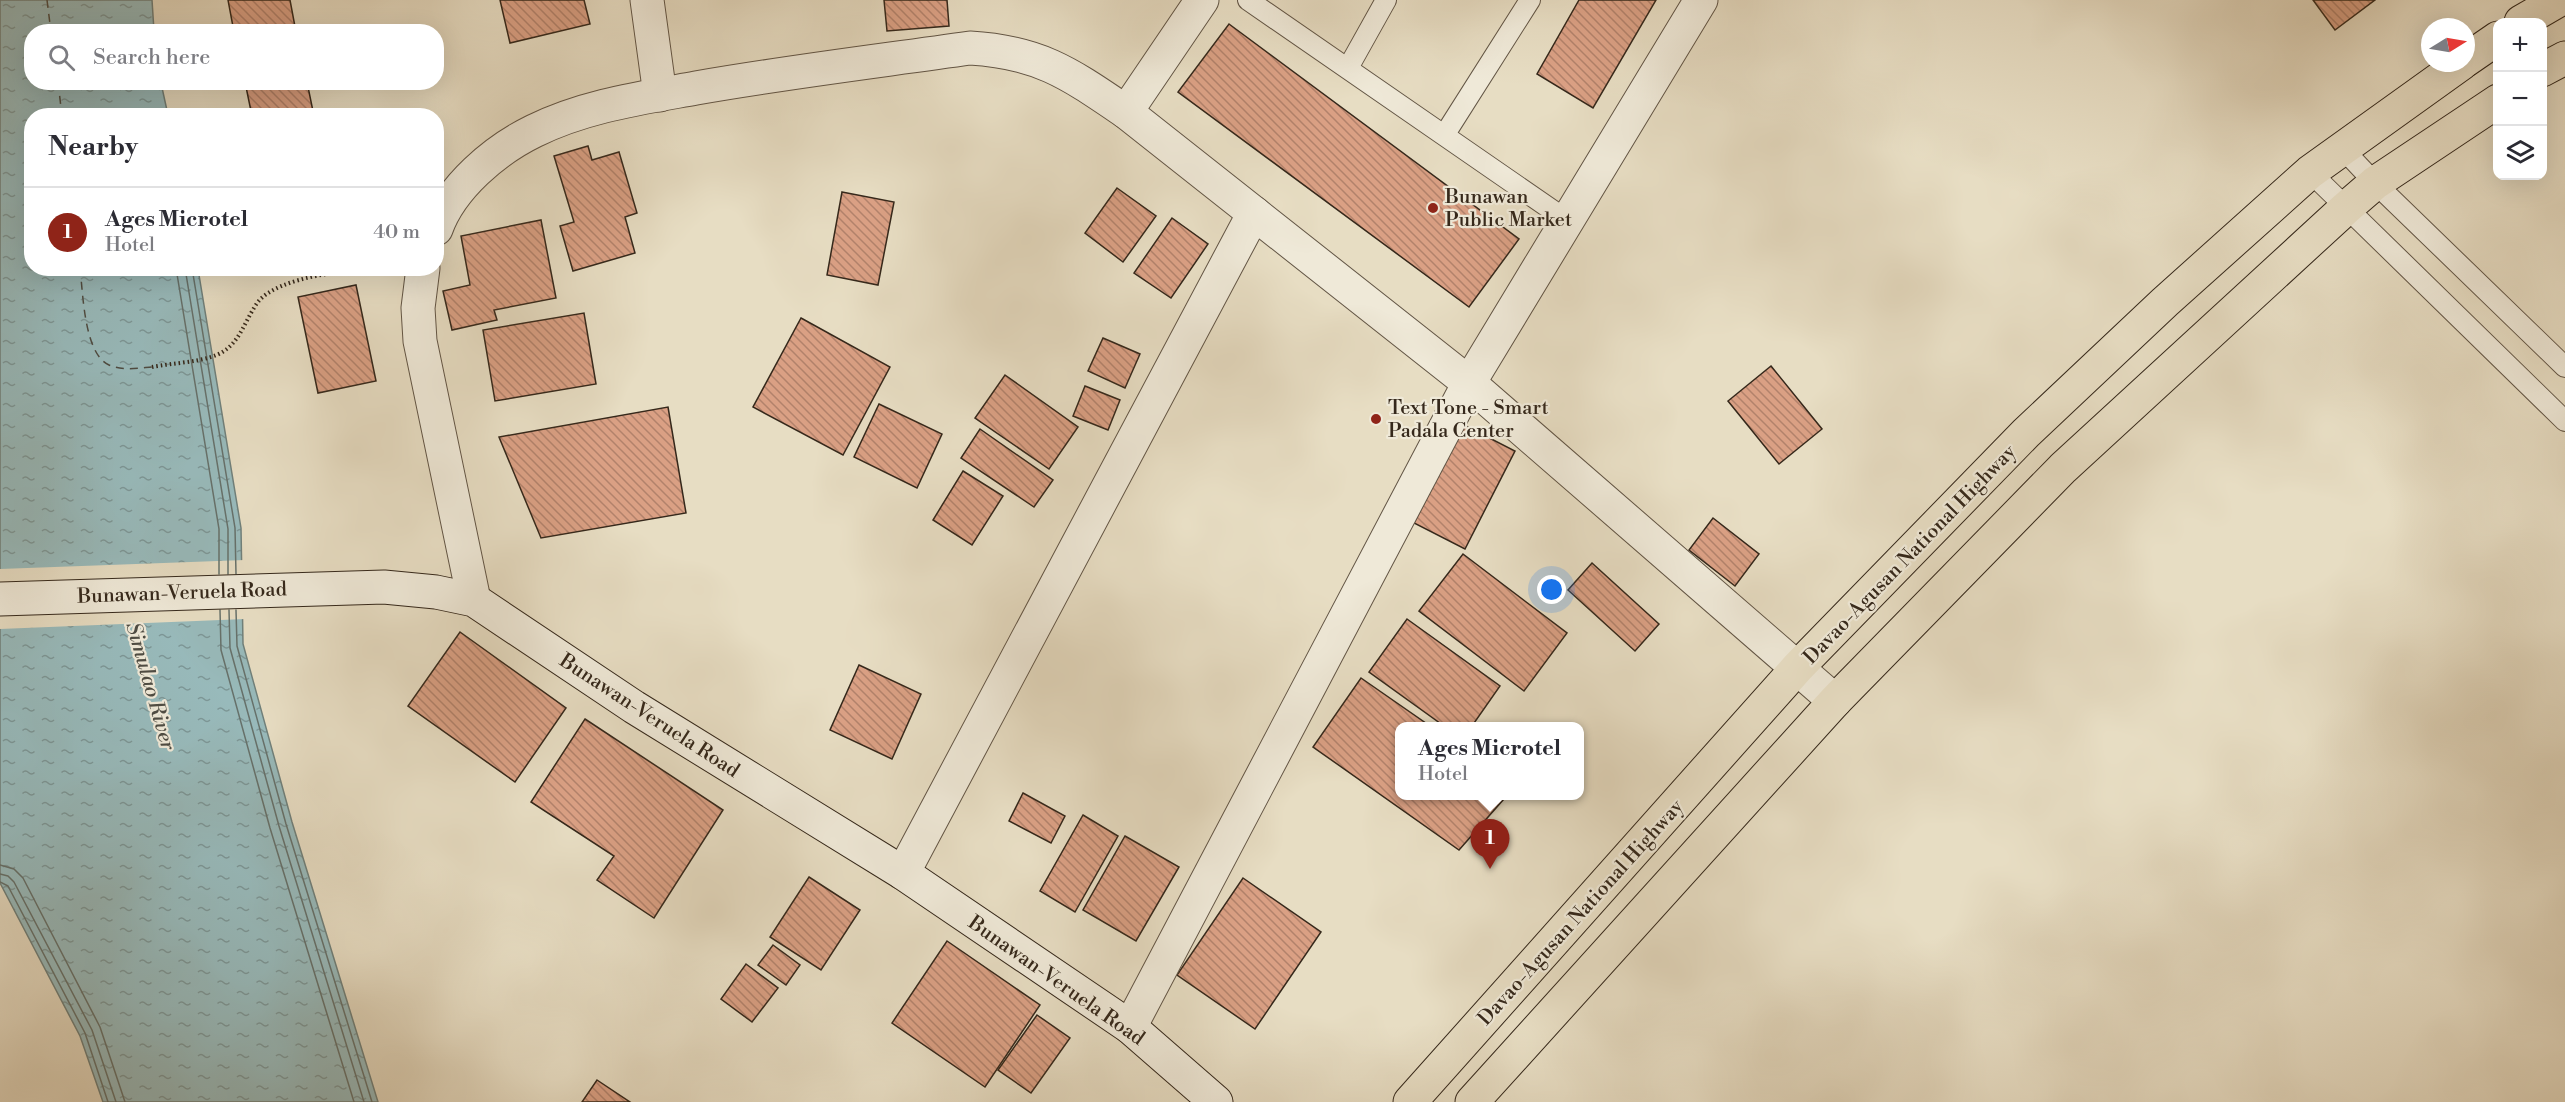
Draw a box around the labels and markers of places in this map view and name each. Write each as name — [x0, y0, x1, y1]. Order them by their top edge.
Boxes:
place label: Bunawan Public Market — [1444, 185, 1572, 233]
marker: Bunawan Public Market — [1426, 201, 1440, 215]
place label: Text Tone - Smart Padala Center — [1388, 396, 1549, 444]
marker: Text Tone - Smart Padala Center — [1369, 412, 1383, 426]
pin: 1 — [1470, 820, 1510, 869]

